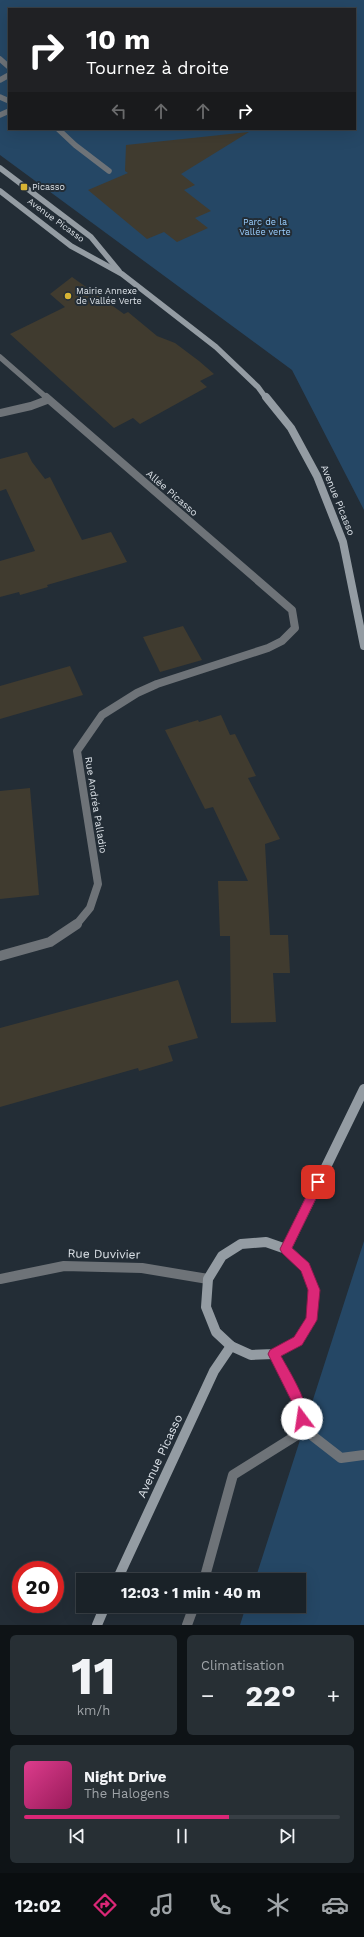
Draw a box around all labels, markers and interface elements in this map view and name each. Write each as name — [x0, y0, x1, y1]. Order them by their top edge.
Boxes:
text: 10 m — [86, 23, 150, 56]
icon: right — [20, 24, 72, 76]
text: Tournez à droite — [86, 57, 229, 78]
icon: left — [108, 100, 130, 122]
icon: ahead — [150, 100, 172, 122]
icon: ahead — [192, 100, 214, 122]
icon: right — [234, 100, 256, 122]
marker: Picasso — [19, 182, 29, 192]
place label: Picasso — [32, 182, 65, 192]
street label: Avenue Picasso — [26, 196, 86, 244]
park label: Parc de la Vallée verte — [239, 217, 291, 237]
place label: Mairie Annexe de Vallée Verte — [76, 286, 142, 306]
marker: Mairie Annexe de Vallée Verte — [63, 291, 73, 301]
street label: Avenue Picasso — [319, 463, 357, 537]
street label: Allée Picasso — [144, 468, 200, 518]
street label: Rue Andréa Palladio — [83, 756, 109, 854]
pin — [301, 1165, 335, 1199]
icon: arrive — [307, 1171, 329, 1193]
street label: Rue Duvivier — [67, 1246, 141, 1262]
position arrow — [281, 1398, 323, 1440]
street label: Avenue Picasso — [135, 1412, 185, 1500]
speed limit sign: 20 — [12, 1561, 64, 1613]
text: 12:03 · 1 min · 40 m — [121, 1584, 261, 1602]
text: 11 — [71, 1646, 116, 1707]
text: Climatisation — [201, 1658, 284, 1673]
text: 22° — [245, 1678, 296, 1713]
text: − — [201, 1683, 214, 1708]
text: + — [327, 1683, 340, 1708]
text: km/h — [77, 1703, 110, 1718]
text: Night Drive — [84, 1768, 167, 1786]
text: The Halogens — [84, 1786, 170, 1801]
icon: previous — [66, 1825, 88, 1847]
icon: pause — [171, 1825, 193, 1847]
icon: next — [276, 1825, 298, 1847]
icon: directions — [91, 1891, 119, 1919]
icon: music — [148, 1891, 176, 1919]
icon: phone — [206, 1891, 234, 1919]
icon: climate — [264, 1891, 292, 1919]
icon: car — [321, 1891, 349, 1919]
text: 12:02 — [15, 1895, 61, 1916]

